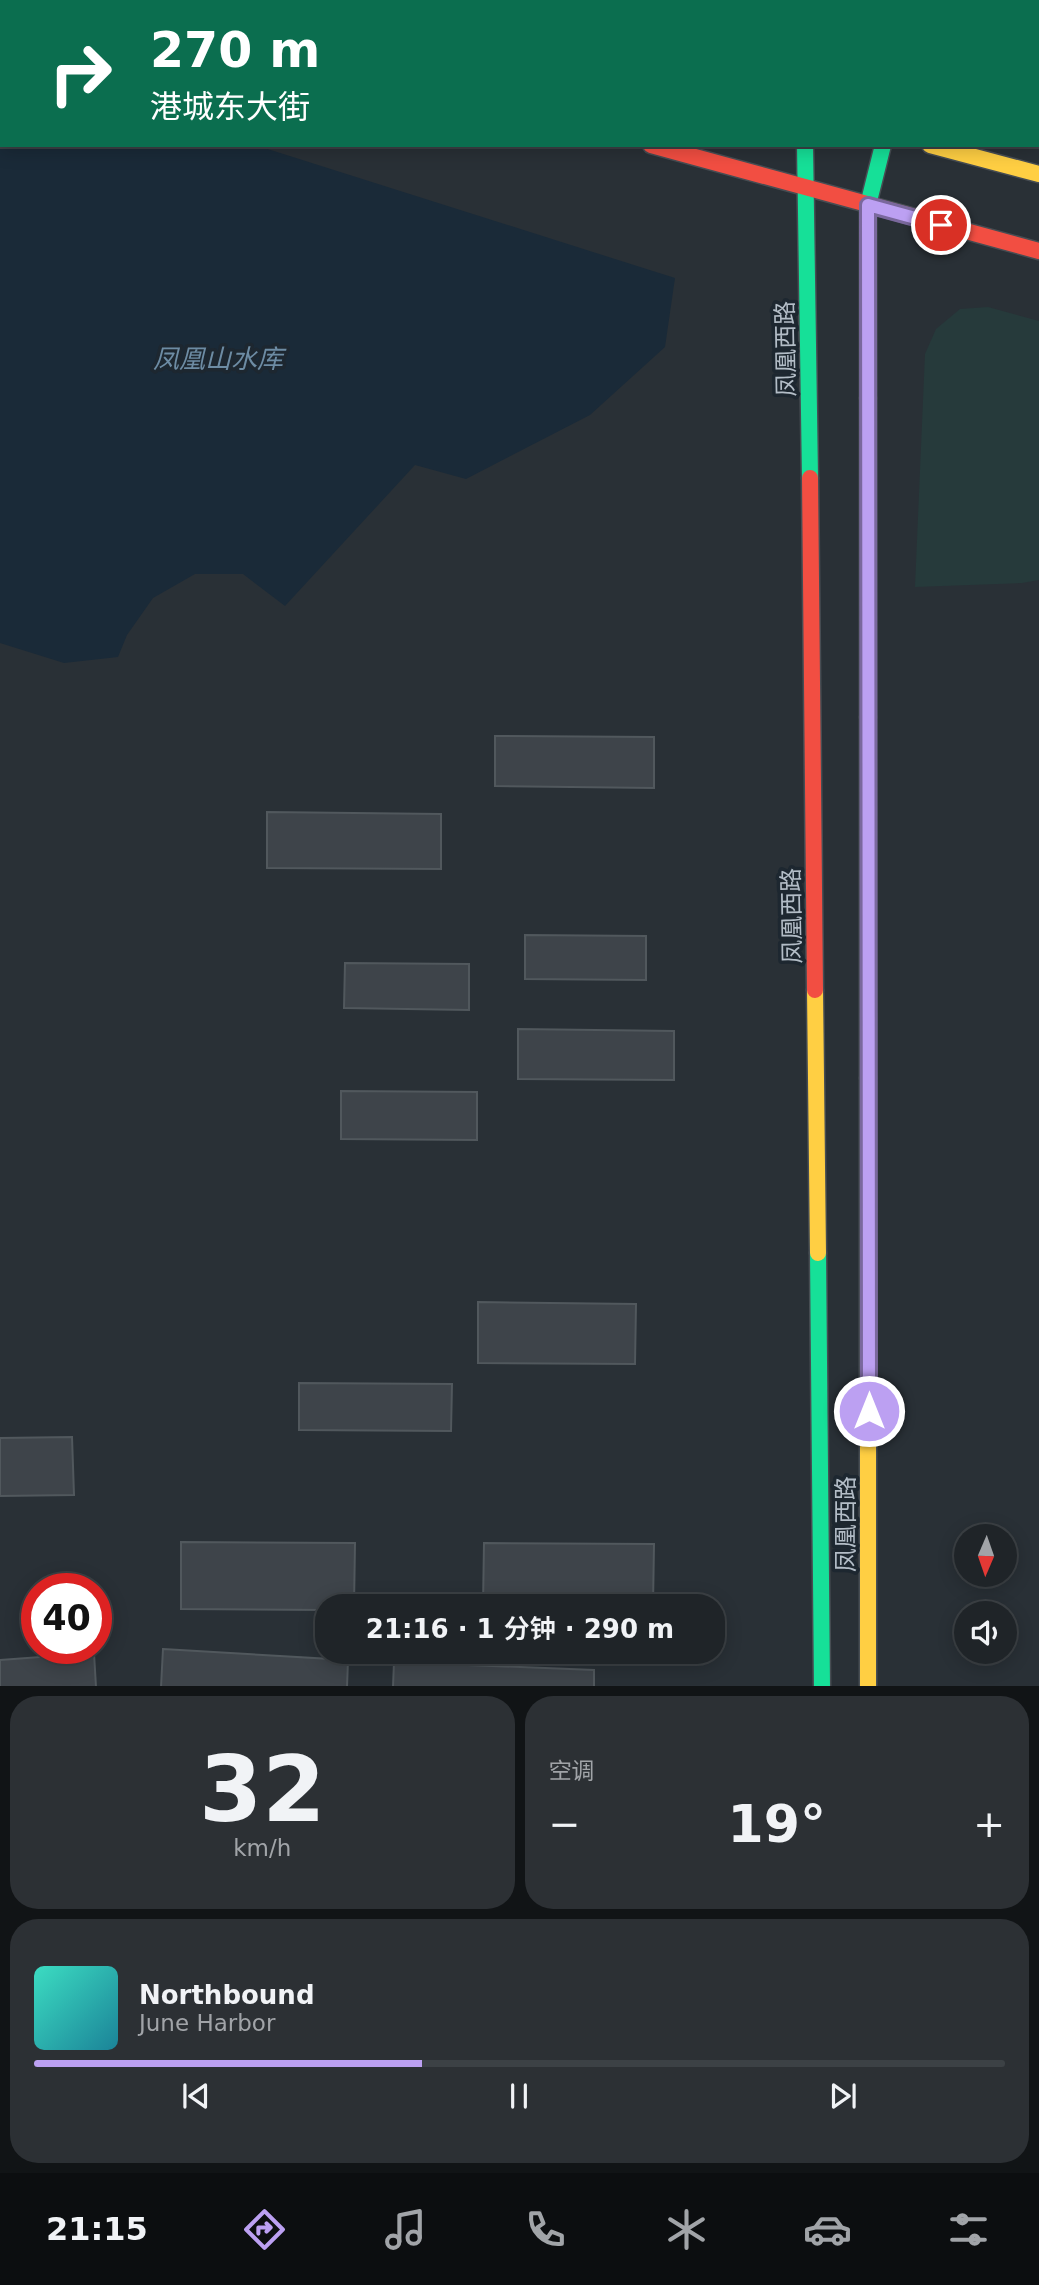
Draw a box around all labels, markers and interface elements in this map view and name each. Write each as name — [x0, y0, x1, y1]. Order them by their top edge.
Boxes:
text: 270 m — [150, 22, 320, 79]
icon: right — [35, 28, 126, 119]
text: 港城东大街 — [150, 88, 310, 126]
pin — [911, 195, 971, 255]
icon: arrive — [922, 206, 960, 244]
street label: 凤凰西路 — [771, 301, 801, 397]
water label: 凤凰山水库 — [153, 344, 287, 374]
street label: 凤凰西路 — [777, 868, 807, 964]
position arrow — [832, 1374, 906, 1448]
street label: 凤凰西路 — [832, 1476, 860, 1572]
north arrow — [954, 1524, 1017, 1587]
map controls — [954, 1524, 1017, 1664]
speed limit sign: 40 — [21, 1573, 112, 1664]
button: sound — [954, 1601, 1017, 1664]
text: 21:16 · 1 分钟 · 290 m — [366, 1614, 674, 1644]
text: 32 — [199, 1737, 326, 1842]
text: 空调 — [549, 1758, 595, 1784]
text: 19° — [728, 1794, 826, 1854]
text: − — [549, 1802, 580, 1846]
text: + — [973, 1802, 1005, 1846]
text: km/h — [233, 1835, 291, 1861]
text: Northbound — [139, 1980, 315, 2010]
text: June Harbor — [139, 2010, 275, 2036]
icon: previous — [177, 2077, 215, 2115]
icon: pause — [500, 2077, 538, 2115]
icon: next — [824, 2077, 862, 2115]
icon: directions — [240, 2205, 289, 2254]
icon: music — [381, 2205, 430, 2254]
icon: phone — [521, 2205, 570, 2254]
icon: climate — [662, 2205, 711, 2254]
icon: car — [803, 2205, 852, 2254]
icon: filters — [944, 2205, 993, 2254]
text: 21:15 — [46, 2210, 148, 2248]

